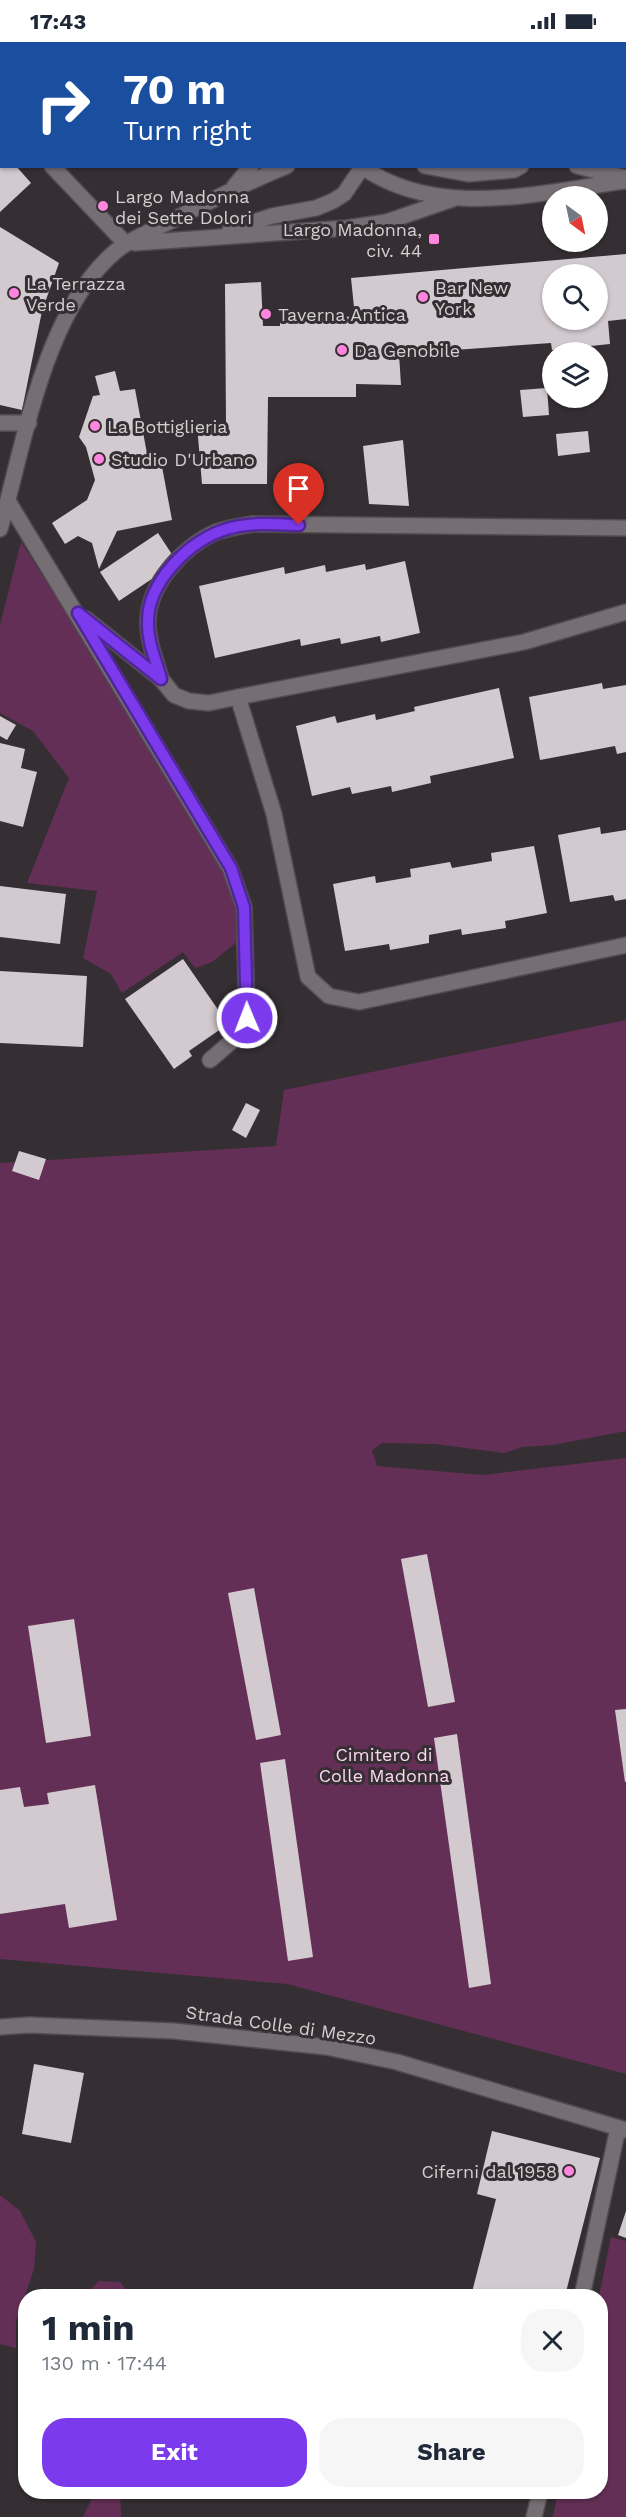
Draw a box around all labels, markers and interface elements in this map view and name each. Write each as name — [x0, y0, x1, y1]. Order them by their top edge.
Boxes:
text: 17:43 — [30, 9, 86, 34]
text: 70 m — [123, 65, 226, 114]
icon: right — [24, 66, 102, 144]
text: Turn right — [123, 115, 252, 147]
place label: Largo Madonna dei Sette Dolori — [115, 186, 252, 228]
north arrow — [542, 186, 608, 252]
map controls — [542, 186, 608, 408]
marker: Largo Madonna dei Sette Dolori — [96, 199, 110, 213]
place label: Largo Madonna, civ. 44 — [283, 219, 422, 261]
marker: Largo Madonna, civ. 44 — [427, 232, 441, 246]
button: search — [542, 264, 608, 330]
place label: La Terrazza Verde — [26, 273, 126, 315]
place label: Bar New York — [435, 277, 508, 319]
marker: La Terrazza Verde — [7, 286, 21, 300]
marker: Bar New York — [416, 290, 430, 304]
place label: Taverna Antica — [278, 304, 406, 325]
marker: Taverna Antica — [259, 307, 273, 321]
place label: Da Genobile — [354, 340, 460, 361]
button: layers — [542, 342, 608, 408]
marker: Da Genobile — [335, 343, 349, 357]
place label: La Bottiglieria — [107, 416, 227, 437]
marker: La Bottiglieria — [88, 419, 102, 433]
place label: Studio D'Urbano — [111, 449, 255, 470]
marker: Studio D'Urbano — [92, 452, 106, 466]
pin — [273, 463, 324, 525]
icon: arrive — [282, 472, 315, 505]
position arrow — [215, 986, 279, 1050]
park label: Cimitero di Colle Madonna — [319, 1744, 449, 1786]
street label: Strada Colle di Mezzo — [184, 2001, 378, 2049]
place label: Ciferni dal 1958 — [421, 2161, 557, 2182]
marker: Ciferni dal 1958 — [562, 2164, 576, 2178]
text: 1 min — [42, 2307, 134, 2349]
button: close — [521, 2309, 584, 2372]
text: 130 m · 17:44 — [42, 2351, 167, 2375]
button: Exit — [42, 2418, 307, 2487]
button: Share — [319, 2418, 584, 2487]

